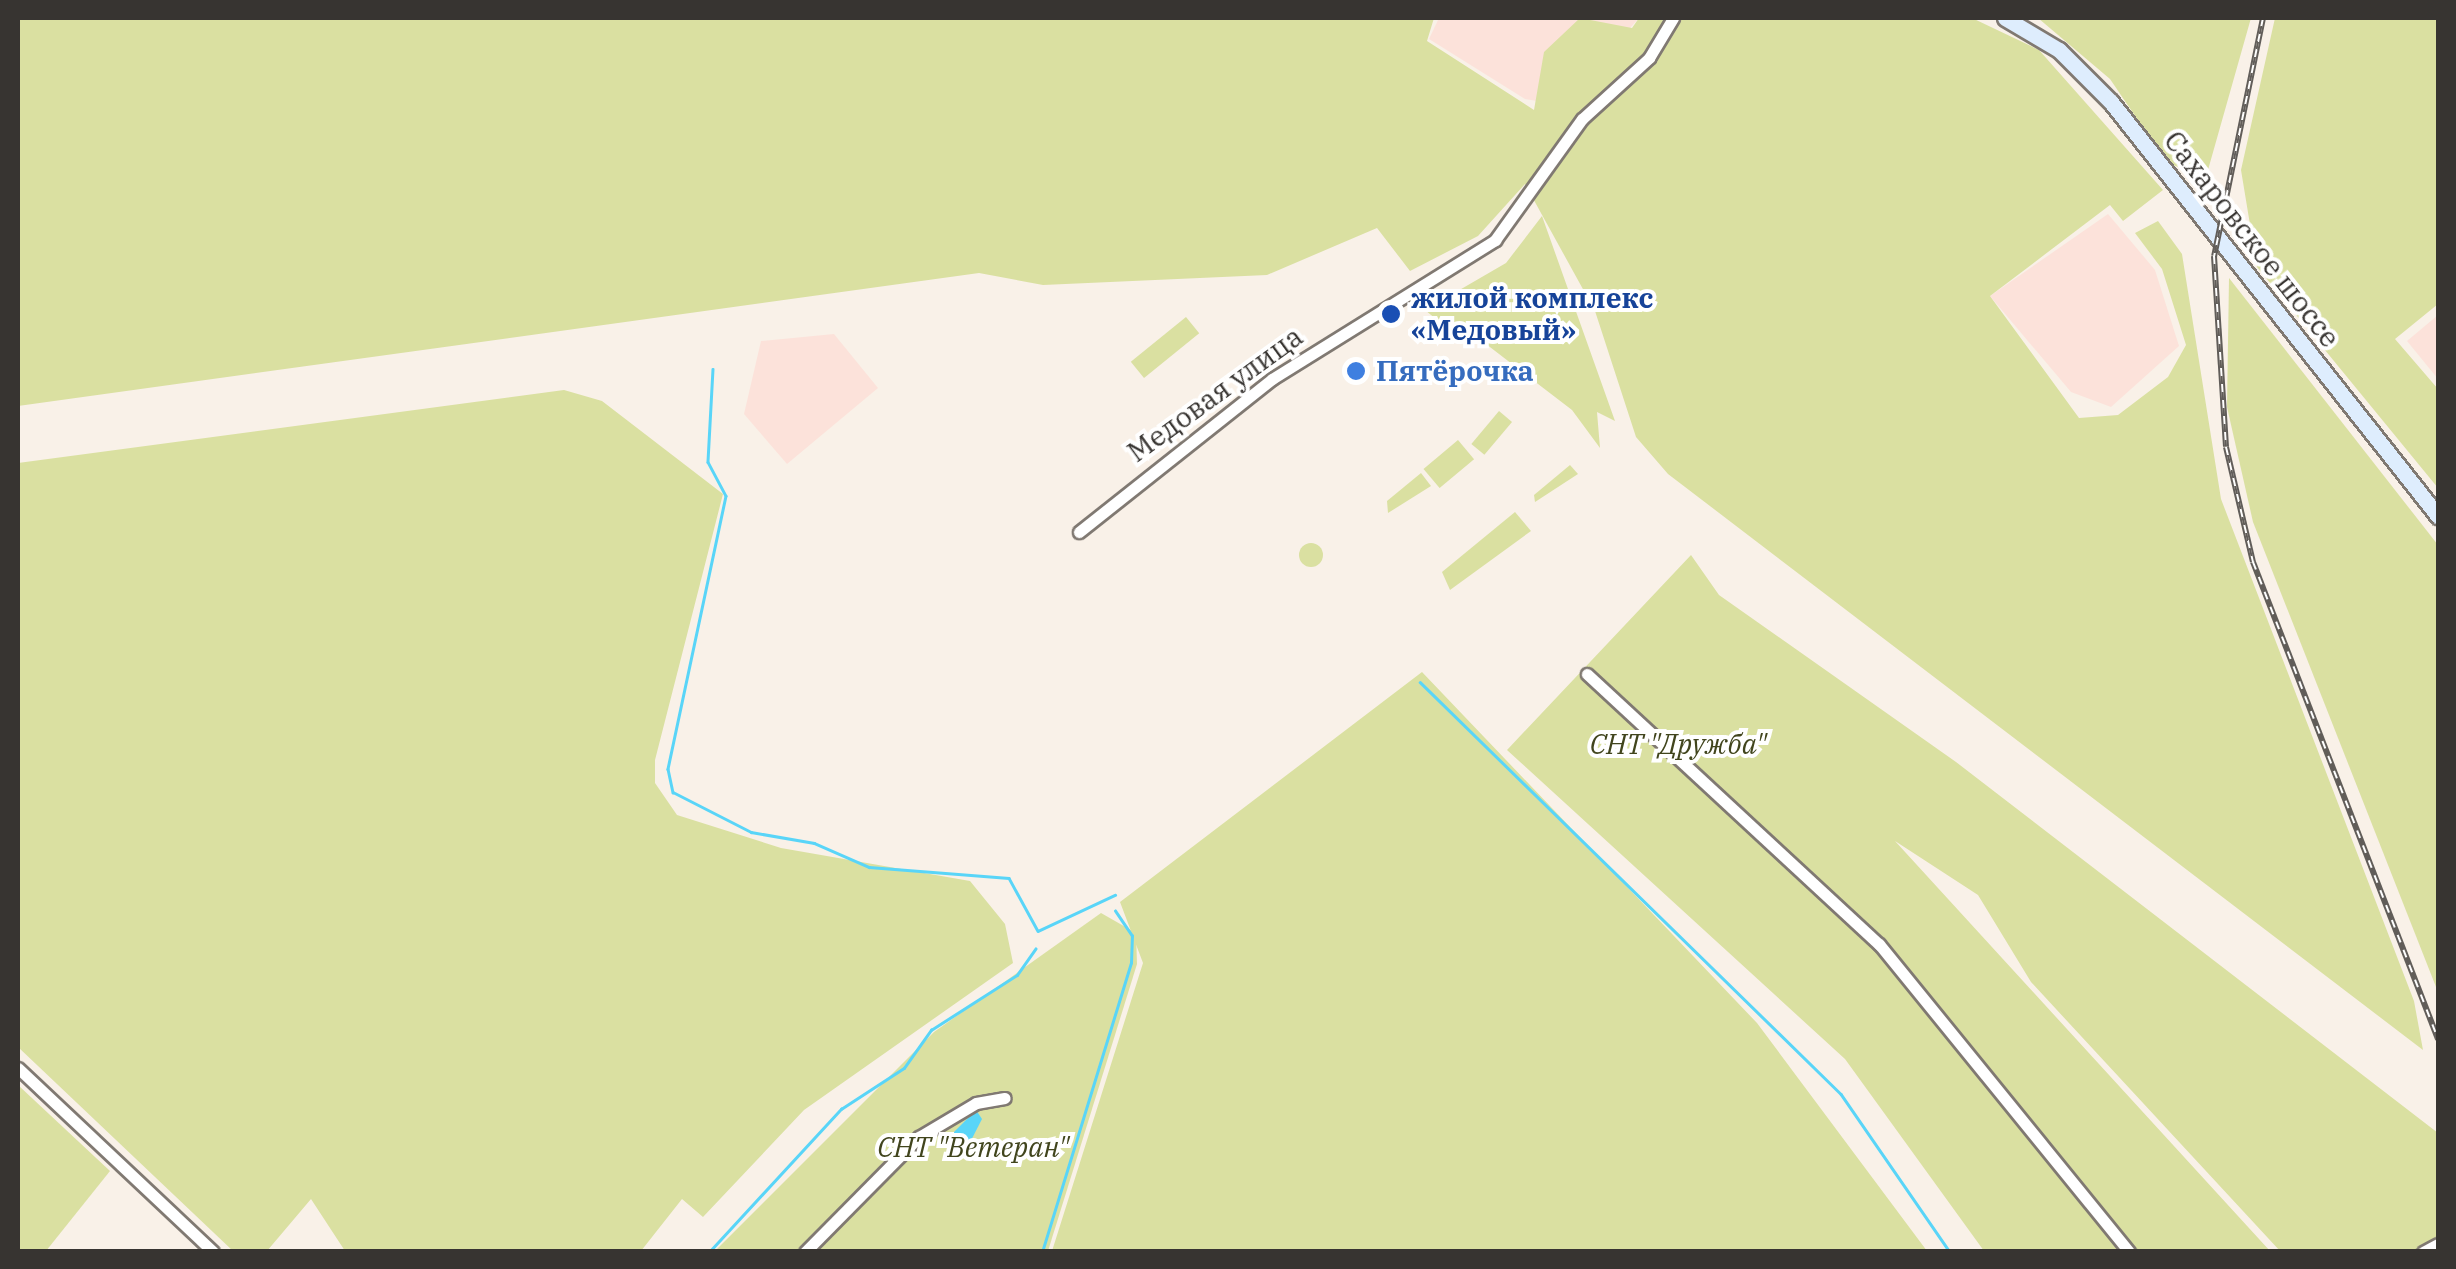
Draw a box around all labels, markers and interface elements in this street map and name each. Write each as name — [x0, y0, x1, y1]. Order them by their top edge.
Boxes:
street label: Сахаровское шоссе — [2157, 124, 2347, 354]
place label: жилой комплекс «Медовый» — [1411, 281, 1653, 347]
marker: жилой комплекс «Медовый» — [1380, 303, 1402, 325]
street label: Медовая улица — [1121, 319, 1309, 469]
place label: Пятёрочка — [1376, 354, 1534, 388]
marker: Пятёрочка — [1345, 360, 1367, 382]
park label: СНТ "Дружба" — [1590, 727, 1766, 761]
park label: СНТ "Ветеран" — [877, 1130, 1069, 1164]

